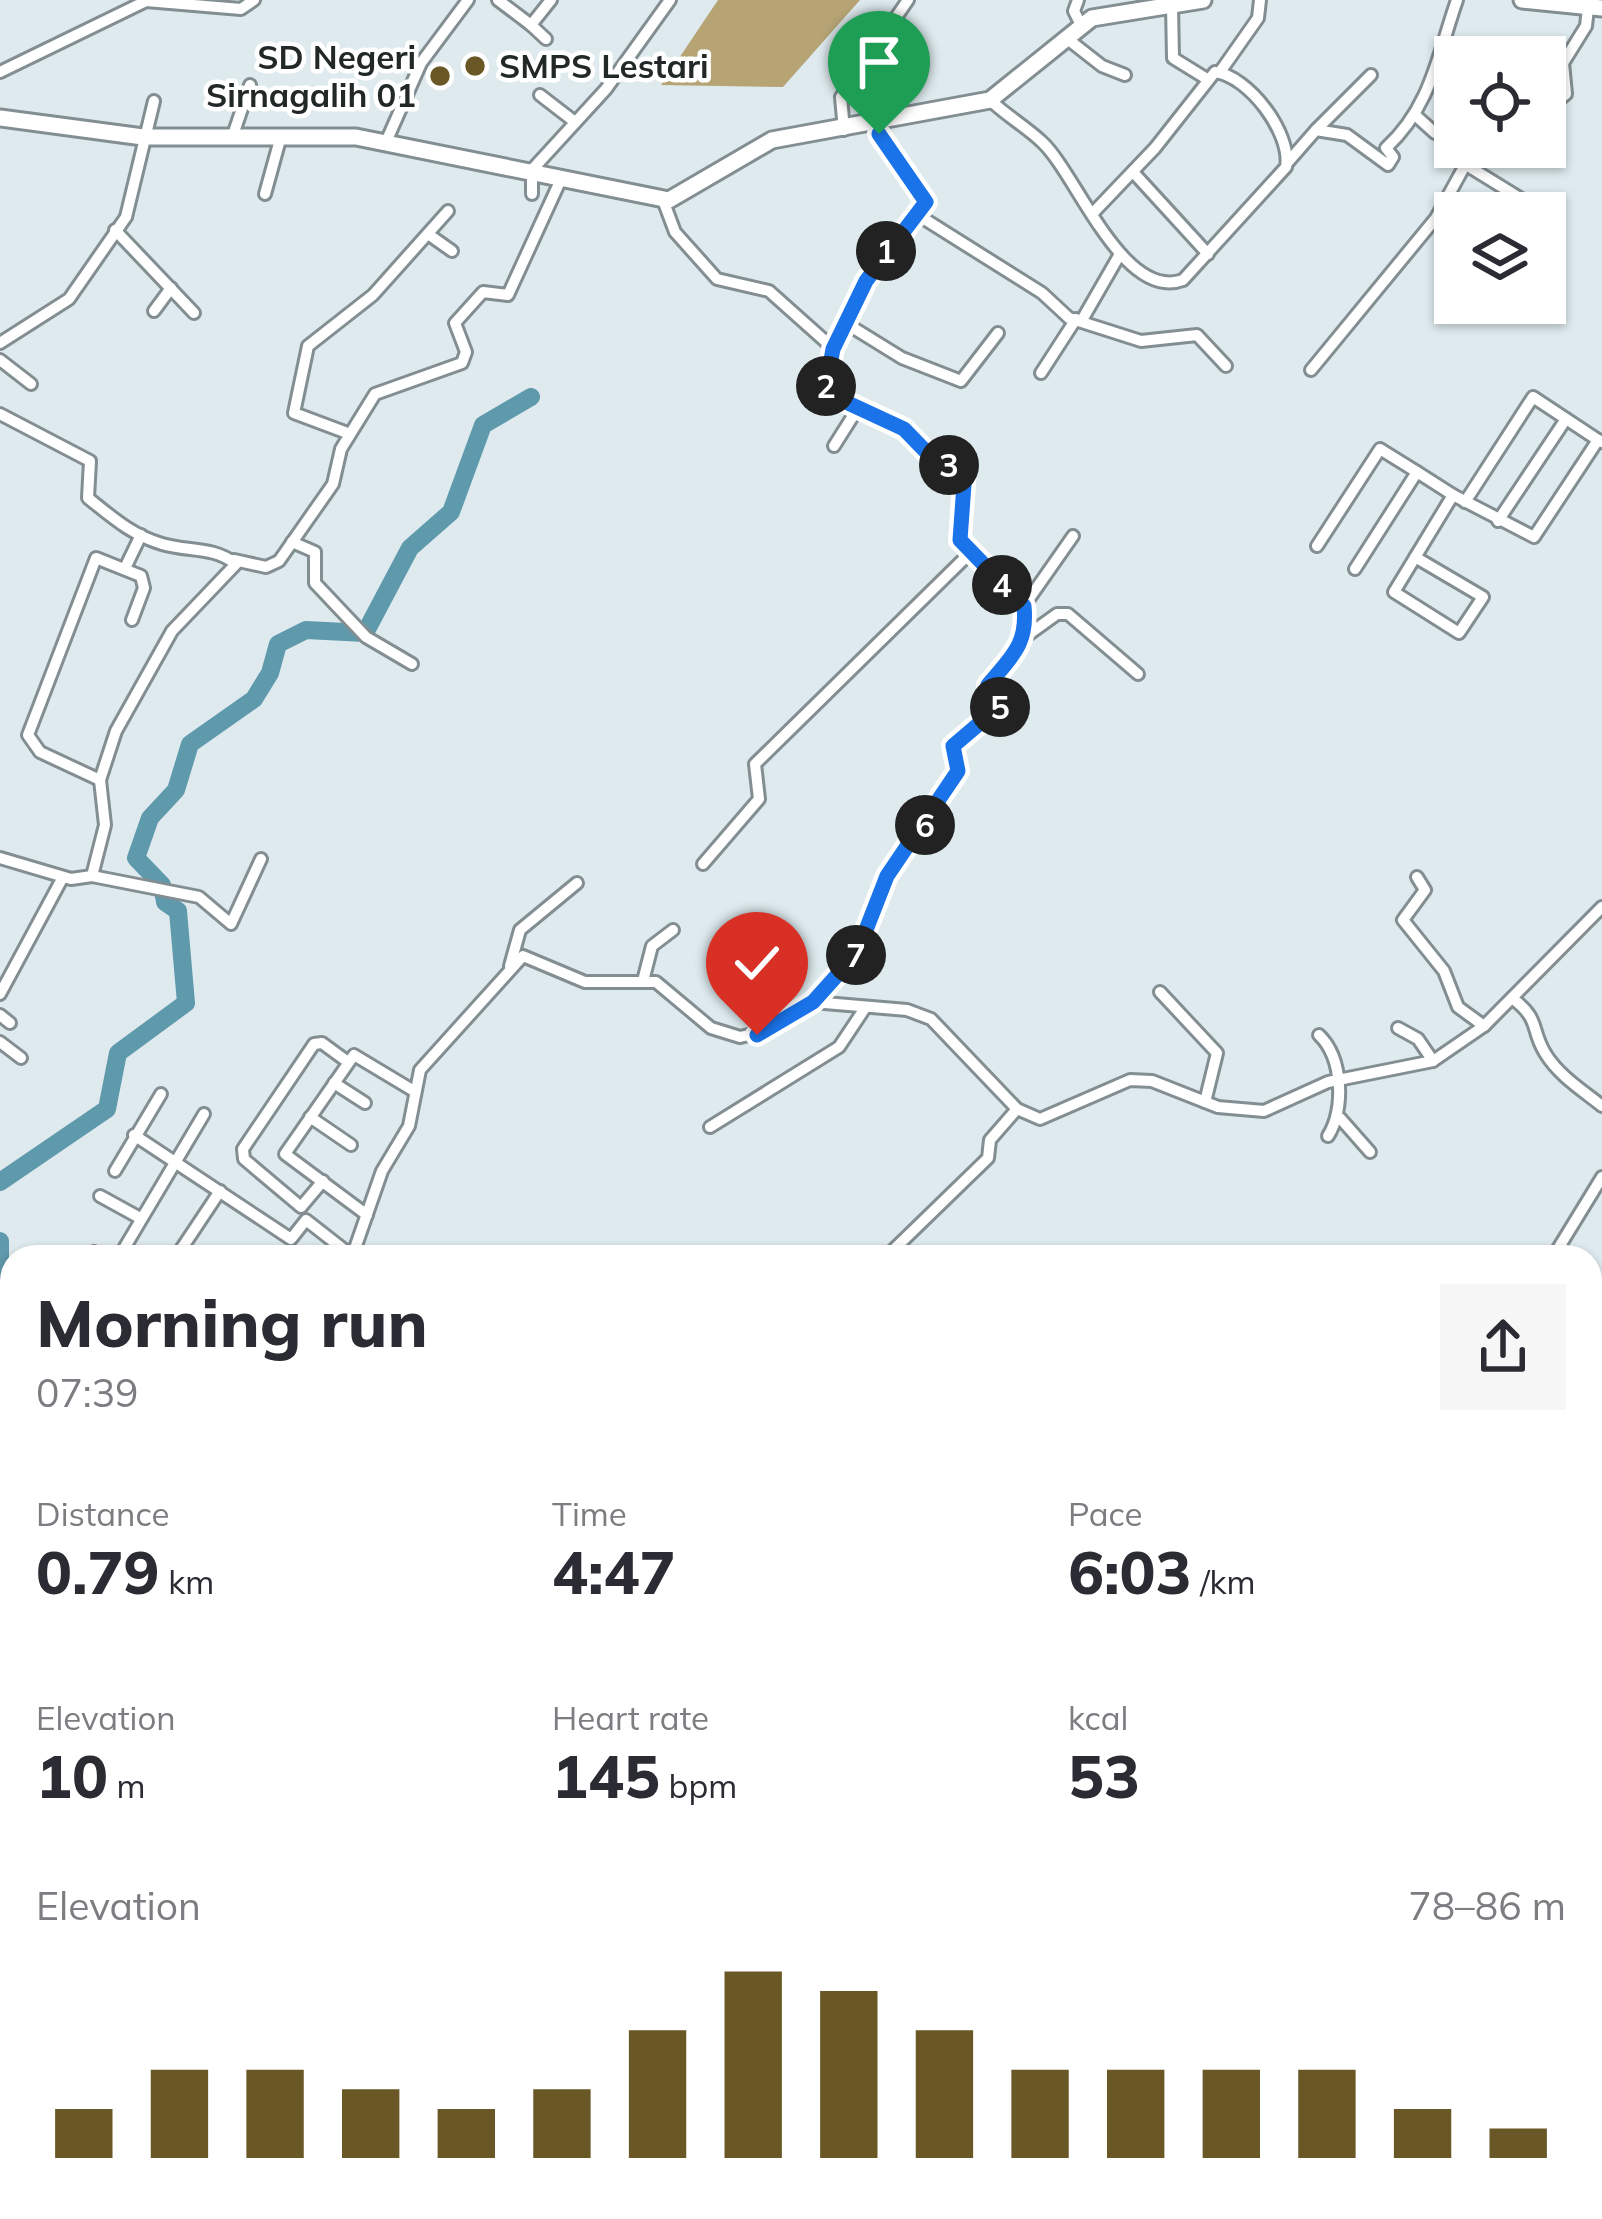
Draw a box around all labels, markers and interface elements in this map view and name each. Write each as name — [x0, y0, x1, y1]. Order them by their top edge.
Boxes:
pin — [828, 11, 930, 134]
icon: arrive — [846, 29, 912, 95]
place label: SD Negeri Sirnagalih 01 — [206, 36, 416, 115]
map controls — [1434, 36, 1566, 324]
button: locate — [1434, 36, 1566, 168]
place label: SMPS Lestari — [499, 45, 709, 86]
marker: SMPS Lestari — [462, 53, 488, 79]
marker: SD Negeri Sirnagalih 01 — [427, 63, 453, 89]
button: layers — [1434, 192, 1566, 324]
pin: 1 — [856, 221, 916, 281]
text: 1 — [876, 230, 896, 271]
pin: 2 — [796, 356, 856, 416]
text: 2 — [816, 365, 836, 406]
pin: 3 — [919, 435, 979, 495]
text: 3 — [939, 444, 959, 485]
pin: 4 — [972, 555, 1032, 615]
text: 4 — [992, 564, 1012, 605]
pin: 5 — [970, 677, 1030, 737]
text: 5 — [990, 686, 1010, 727]
pin: 6 — [895, 795, 955, 855]
text: 6 — [915, 804, 935, 845]
pin — [706, 912, 808, 1035]
pin: 7 — [826, 925, 886, 985]
icon: check — [724, 930, 790, 996]
text: 7 — [846, 934, 866, 975]
text: Morning run — [36, 1281, 428, 1364]
button: share — [1440, 1284, 1566, 1410]
text: 07:39 — [36, 1368, 139, 1417]
text: Distance — [36, 1493, 169, 1534]
text: Time — [552, 1493, 627, 1534]
text: Pace — [1068, 1493, 1142, 1534]
text: 0.79 — [36, 1534, 160, 1609]
text: 4:47 — [552, 1534, 676, 1609]
text: 6:03 — [1068, 1534, 1192, 1609]
text: km — [160, 1561, 214, 1602]
text: /km — [1192, 1561, 1256, 1602]
text: Elevation — [36, 1697, 176, 1738]
text: Heart rate — [552, 1697, 709, 1738]
text: kcal — [1068, 1697, 1128, 1738]
text: 10 — [36, 1738, 108, 1813]
text: 145 — [552, 1738, 660, 1813]
text: 53 — [1068, 1738, 1140, 1813]
text: m — [108, 1765, 146, 1806]
text: bpm — [660, 1765, 737, 1806]
text: Elevation — [36, 1881, 201, 1930]
text: 78–86 m — [1408, 1881, 1566, 1930]

